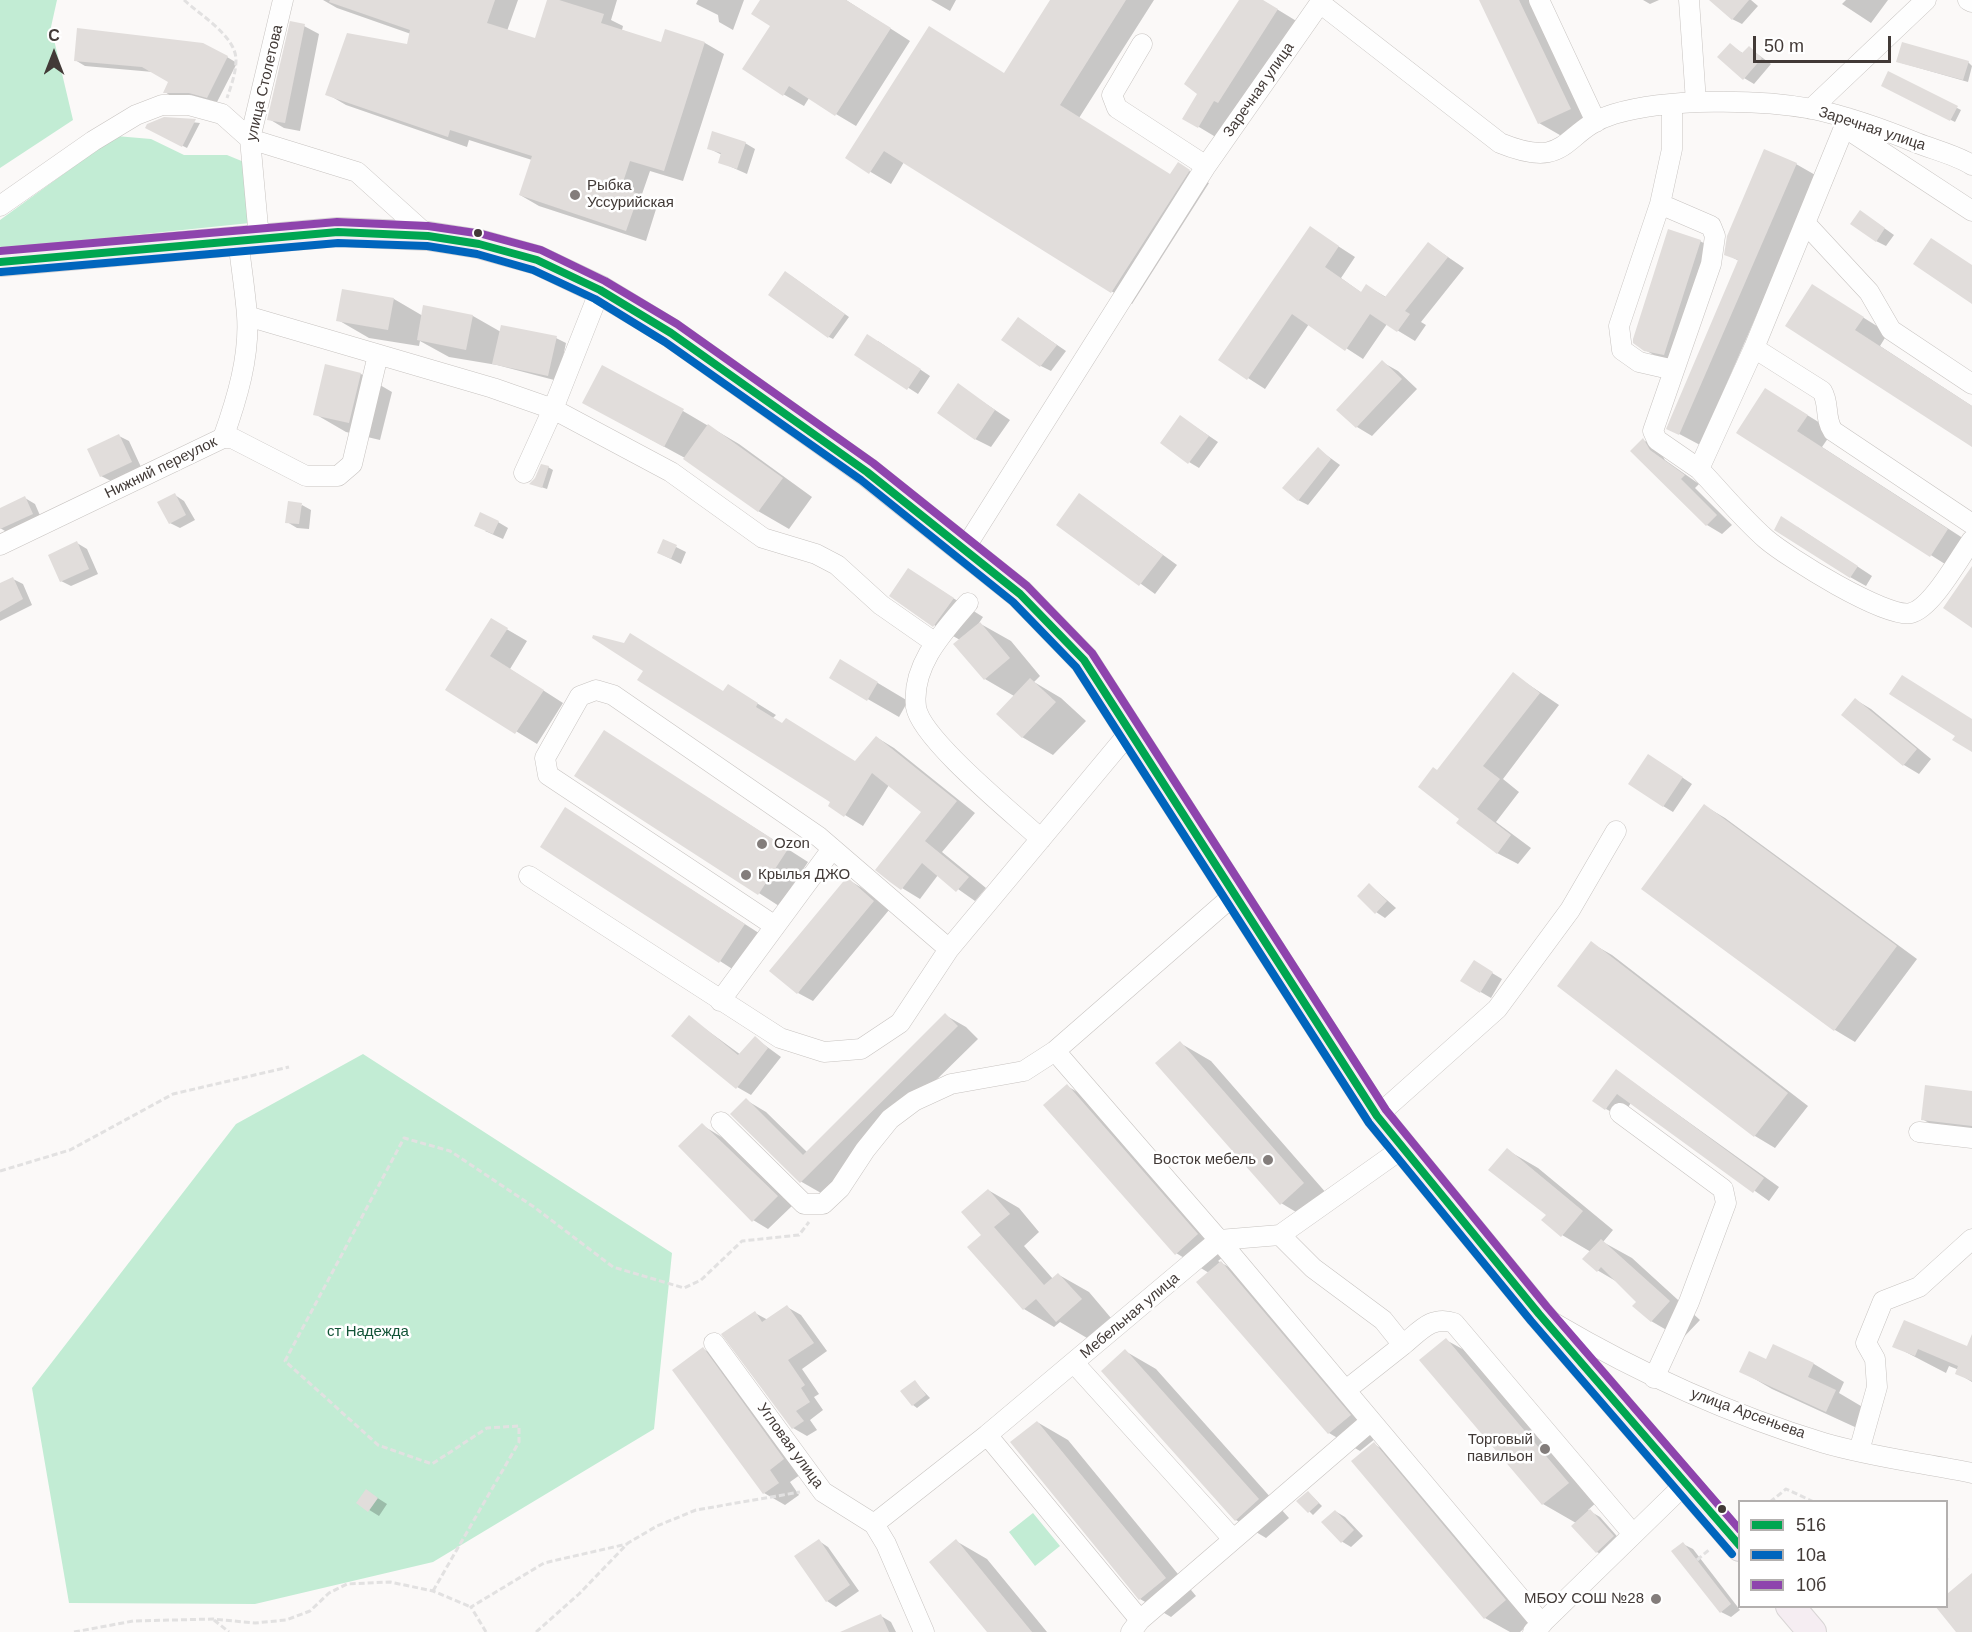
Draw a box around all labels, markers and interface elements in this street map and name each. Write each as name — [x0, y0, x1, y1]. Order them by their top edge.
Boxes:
street label: улица Столетова — [243, 23, 287, 143]
north arrow — [24, 24, 84, 84]
scale bar — [1756, 24, 1894, 62]
text: С — [48, 27, 60, 44]
text: 50 m — [1764, 36, 1804, 56]
street label: Заречная улица — [1220, 39, 1298, 141]
street label: Заречная улица — [1816, 103, 1928, 155]
place label: Рыбка Уссурийская — [587, 177, 674, 212]
marker: Рыбка Уссурийская — [568, 188, 582, 202]
unlabelled marker — [472, 227, 484, 239]
street label: Нижний переулок — [102, 433, 220, 503]
place label: Ozon — [774, 835, 810, 853]
marker: Ozon — [755, 837, 769, 851]
place label: Крылья ДЖО — [758, 866, 850, 884]
marker: Крылья ДЖО — [739, 868, 753, 882]
place label: Восток мебель — [1153, 1151, 1256, 1169]
marker: Восток мебель — [1261, 1153, 1275, 1167]
street label: Мебельная улица — [1077, 1269, 1183, 1363]
park label: ст Надежда — [327, 1323, 409, 1341]
street label: улица Арсеньева — [1688, 1385, 1808, 1443]
street label: Угловая улица — [753, 1400, 827, 1492]
place label: Торговый павильон — [1467, 1431, 1533, 1466]
marker: Торговый павильон — [1538, 1442, 1552, 1456]
legend — [1738, 1500, 1948, 1608]
unlabelled marker — [1716, 1503, 1728, 1515]
text: 516 — [1796, 1515, 1826, 1535]
text: 10а — [1796, 1545, 1826, 1565]
text: 10б — [1796, 1575, 1826, 1595]
place label: МБОУ СОШ №28 — [1524, 1590, 1644, 1608]
marker: МБОУ СОШ №28 — [1649, 1592, 1663, 1606]

